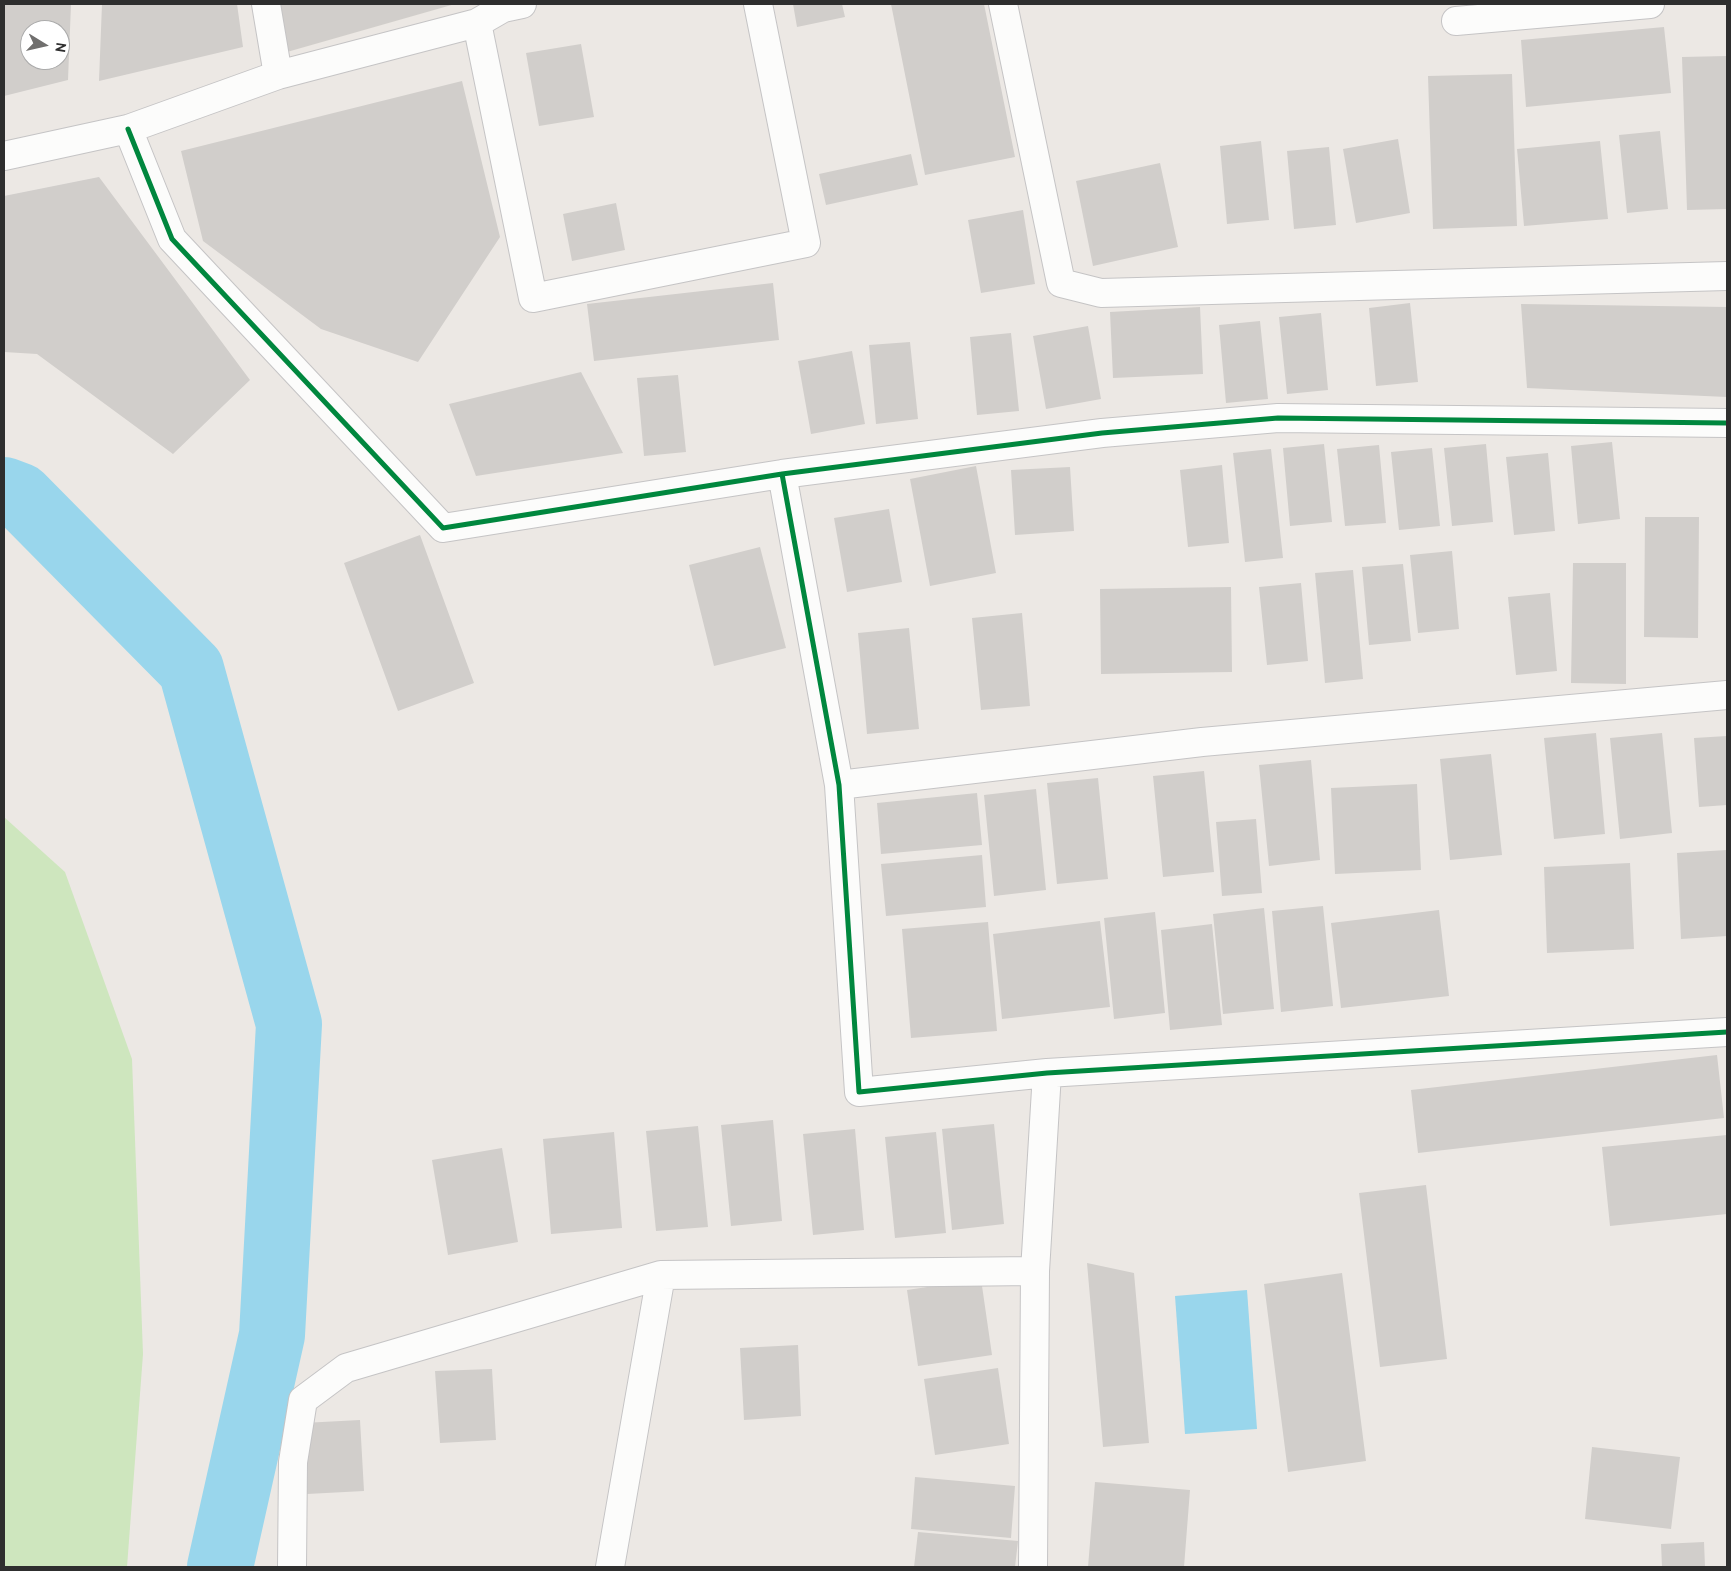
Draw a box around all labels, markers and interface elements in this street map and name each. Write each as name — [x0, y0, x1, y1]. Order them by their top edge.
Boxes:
north arrow — [20, 20, 70, 70]
text: N — [50, 41, 69, 54]

